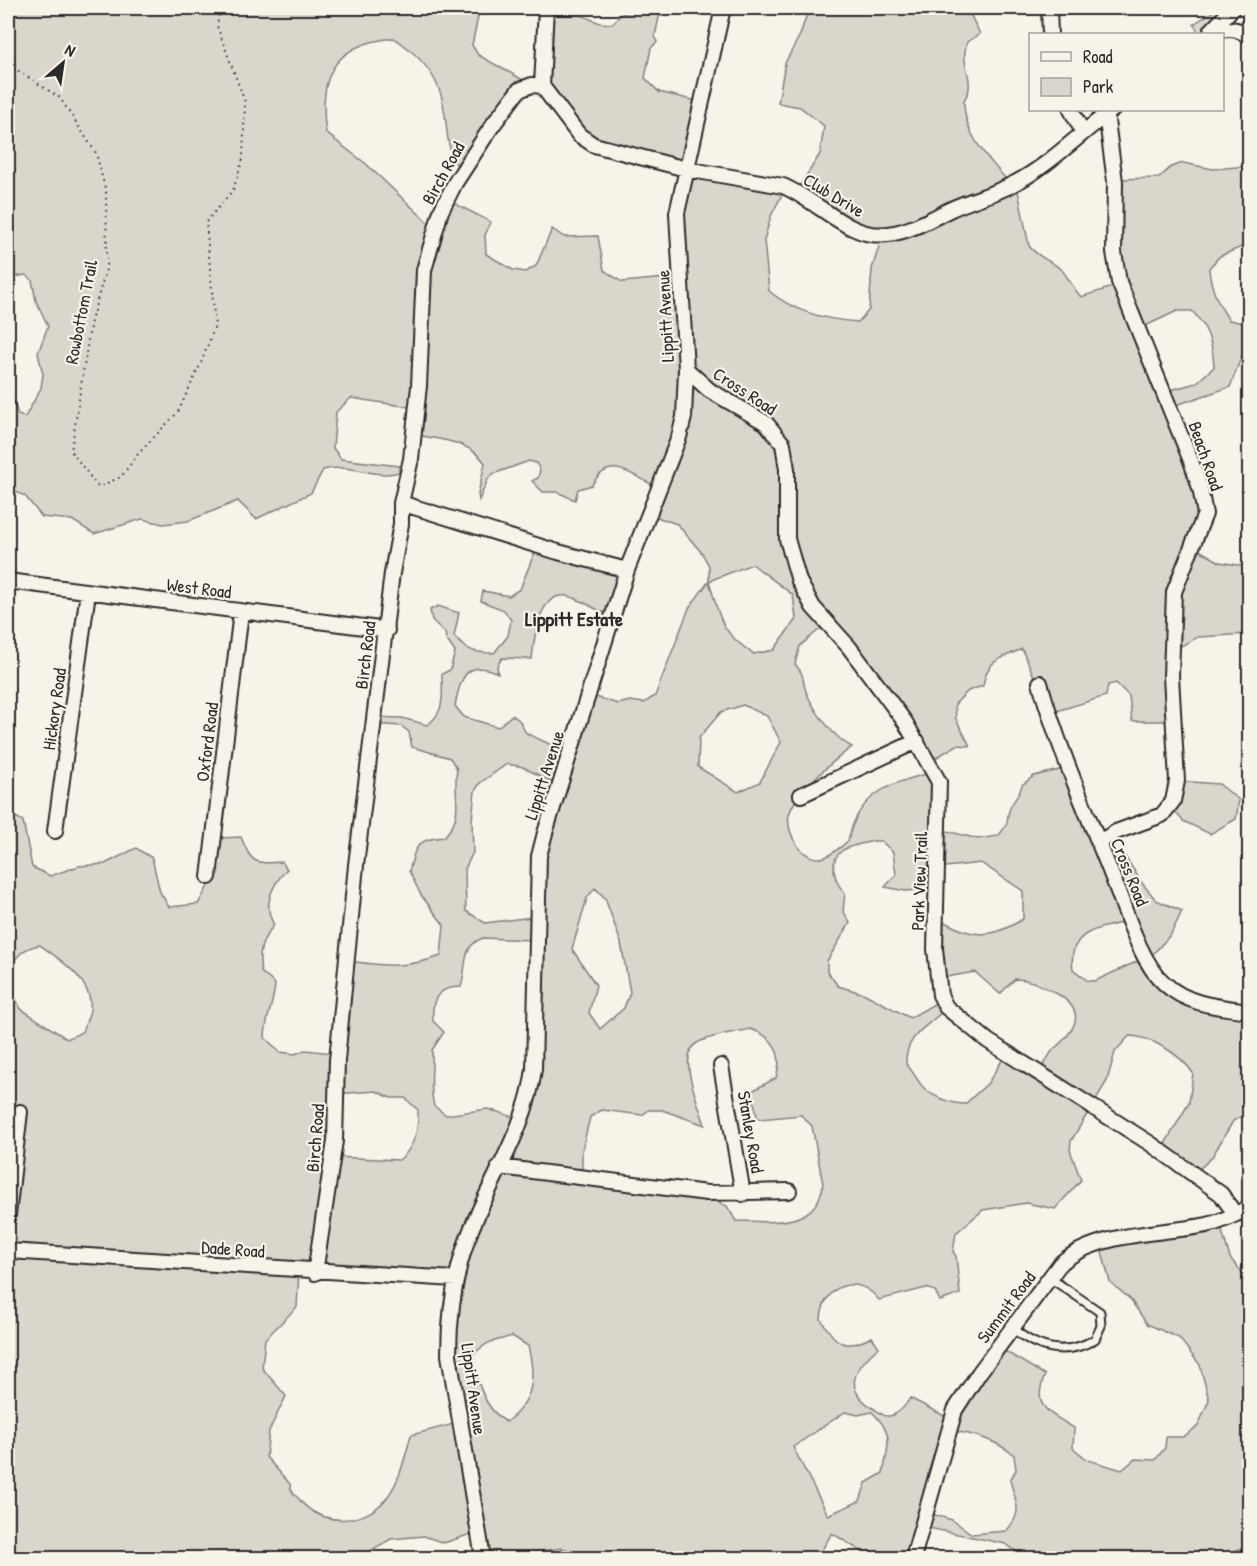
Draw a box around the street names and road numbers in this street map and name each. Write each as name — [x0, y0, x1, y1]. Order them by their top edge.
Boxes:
street label: Birch Road — [416, 137, 470, 209]
street label: Club Drive — [799, 167, 869, 223]
street label: Rowbottom Trail — [59, 258, 103, 366]
street label: Lippitt Avenue — [650, 269, 680, 363]
street label: Cross Road — [708, 361, 782, 421]
street label: Beach Road — [1183, 418, 1229, 494]
street label: West Road — [165, 572, 233, 604]
street label: Birch Road — [348, 620, 382, 690]
street label: Hickory Road — [36, 666, 72, 752]
street label: Oxford Road — [190, 701, 224, 783]
street label: Lippitt Avenue — [518, 727, 570, 823]
street label: Park View Trail — [905, 831, 933, 931]
street label: Cross Road — [1105, 834, 1155, 910]
street label: Stanley Road — [731, 1089, 771, 1175]
street label: Birch Road — [300, 1103, 330, 1173]
street label: Dade Road — [200, 1234, 266, 1264]
street label: Summit Road — [971, 1266, 1041, 1348]
street label: Lippitt Avenue — [455, 1342, 493, 1436]

